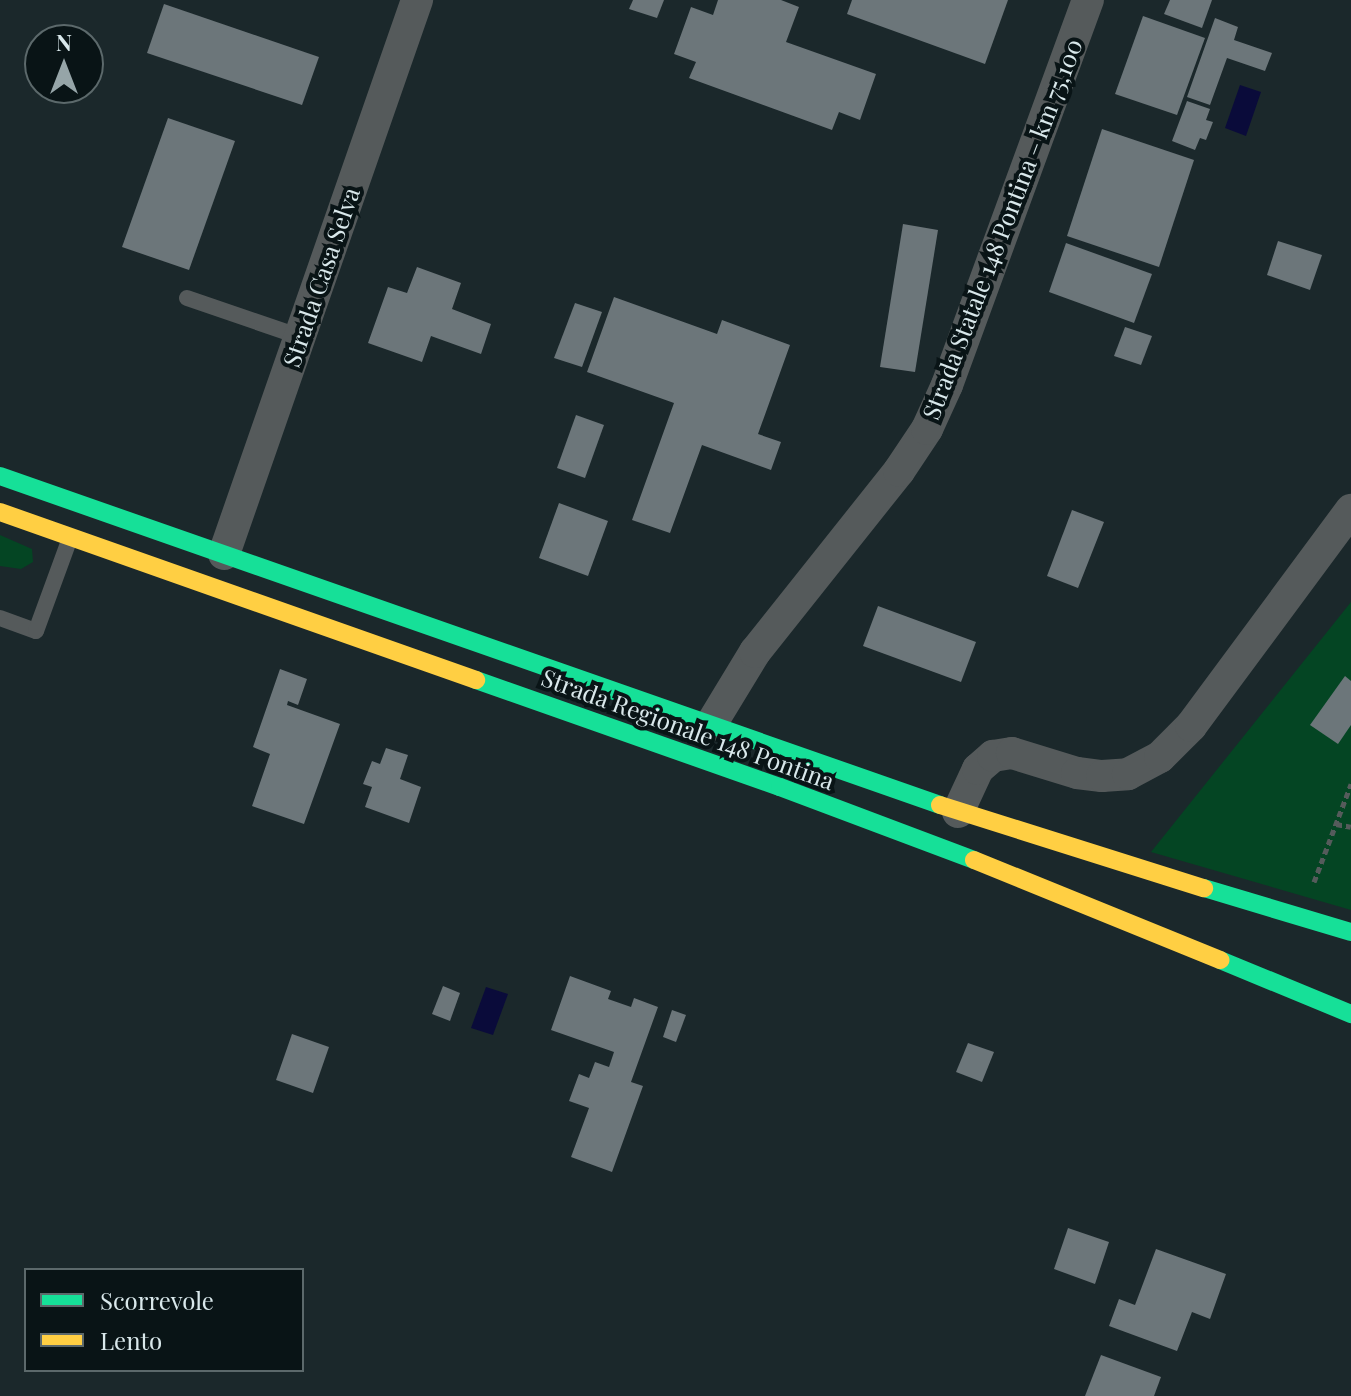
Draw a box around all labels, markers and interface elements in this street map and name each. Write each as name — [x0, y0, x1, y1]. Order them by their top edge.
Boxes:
north arrow — [24, 24, 104, 104]
text: N — [56, 27, 72, 57]
street label: Strada Statale 148 Pontina – km 75,100 — [916, 34, 1088, 424]
street label: Strada Casa Selva — [277, 183, 365, 371]
street label: Strada Regionale 148 Pontina — [538, 662, 838, 796]
legend — [24, 1268, 304, 1372]
text: Scorrevole — [100, 1284, 214, 1316]
text: Lento — [100, 1324, 162, 1356]

